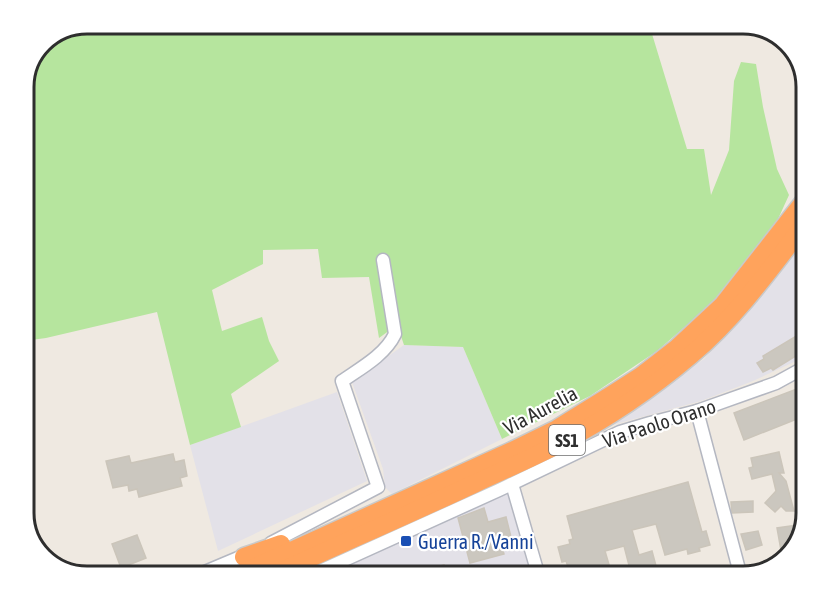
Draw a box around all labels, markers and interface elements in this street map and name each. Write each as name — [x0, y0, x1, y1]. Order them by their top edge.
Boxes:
street label: Via Aurelia — [499, 381, 581, 439]
street label: Via Paolo Orano — [600, 394, 718, 452]
road number: SS1 — [549, 425, 585, 455]
place label: Guerra R./Vanni — [418, 530, 534, 553]
marker: Guerra R./Vanni — [399, 534, 413, 548]

